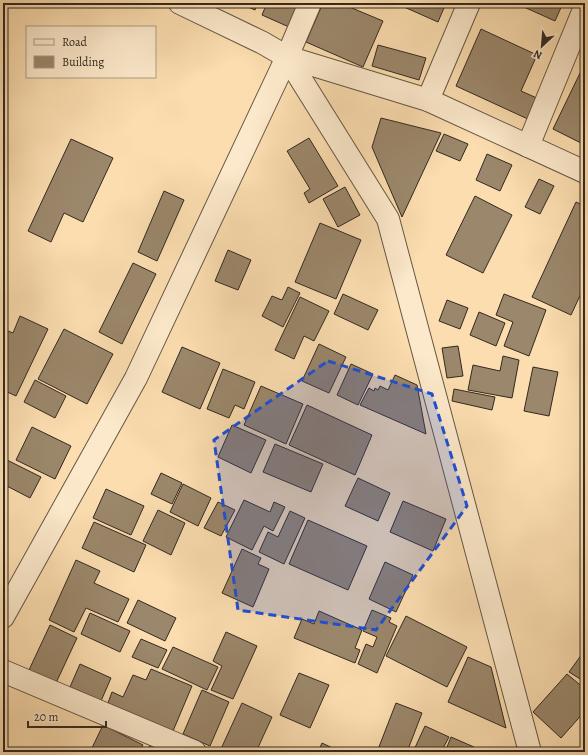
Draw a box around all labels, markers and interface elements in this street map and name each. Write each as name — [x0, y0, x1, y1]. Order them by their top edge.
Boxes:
legend — [26, 26, 156, 78]
north arrow — [522, 26, 562, 66]
text: Road — [62, 34, 88, 50]
text: N — [531, 46, 545, 63]
text: Building — [62, 54, 104, 70]
scale bar — [28, 703, 106, 729]
text: 20 m — [34, 709, 58, 725]

